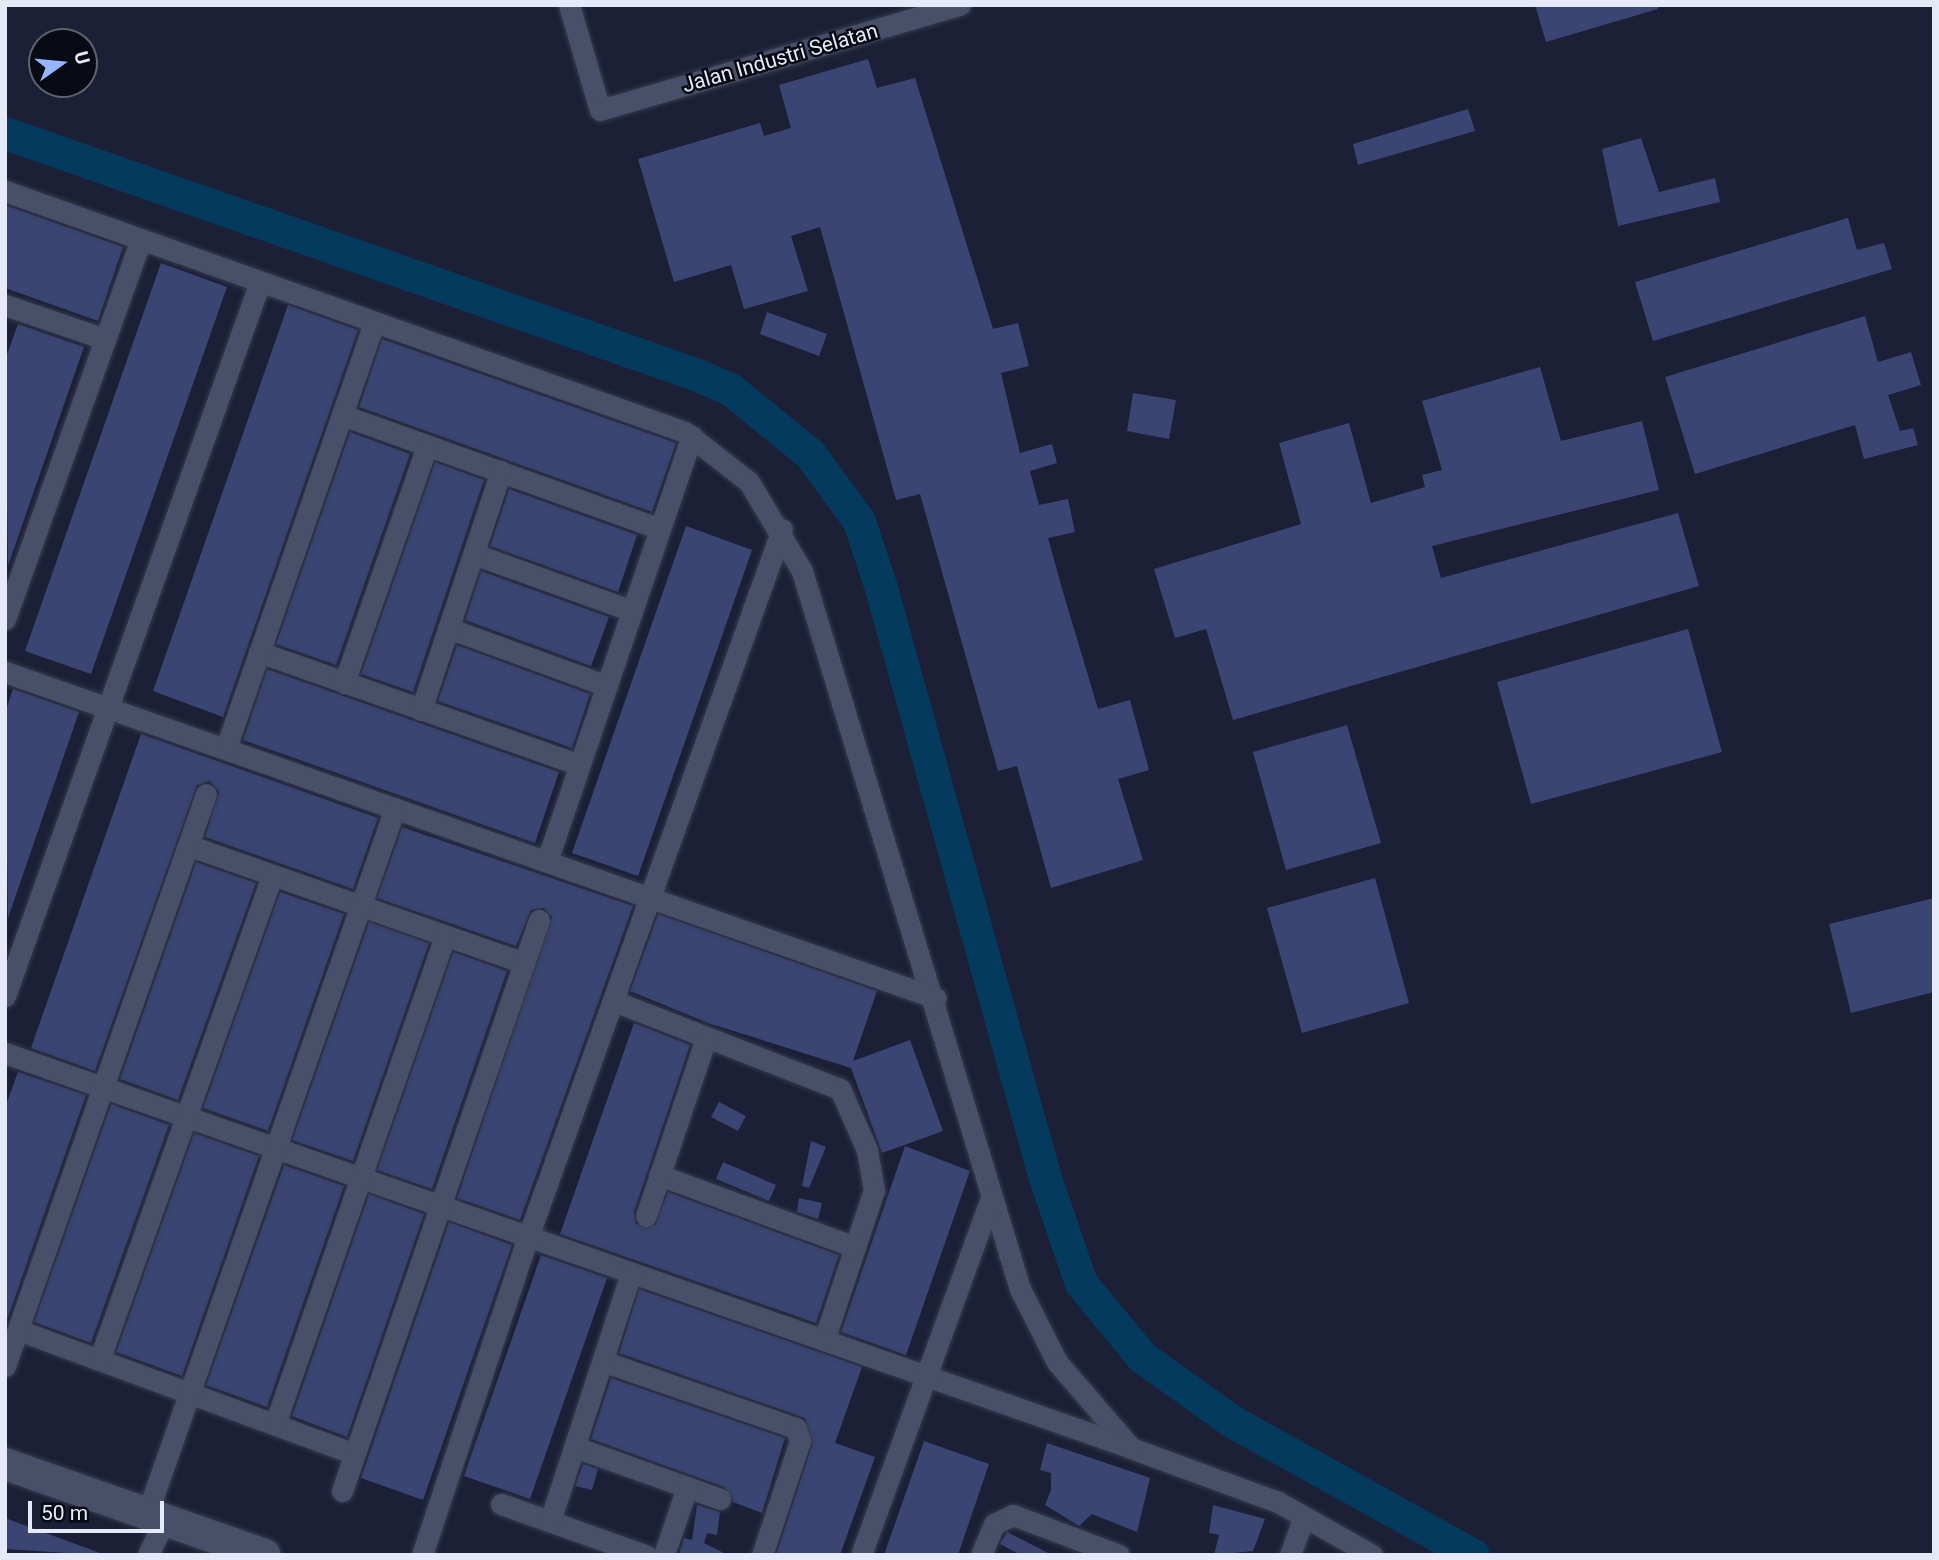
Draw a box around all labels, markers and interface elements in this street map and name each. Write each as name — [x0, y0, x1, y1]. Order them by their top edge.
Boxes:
street label: Jalan Industri Selatan — [679, 18, 881, 98]
north arrow — [28, 28, 98, 98]
text: U — [69, 49, 95, 67]
scale bar — [32, 1486, 168, 1530]
text: 50 m — [41, 1501, 88, 1525]

